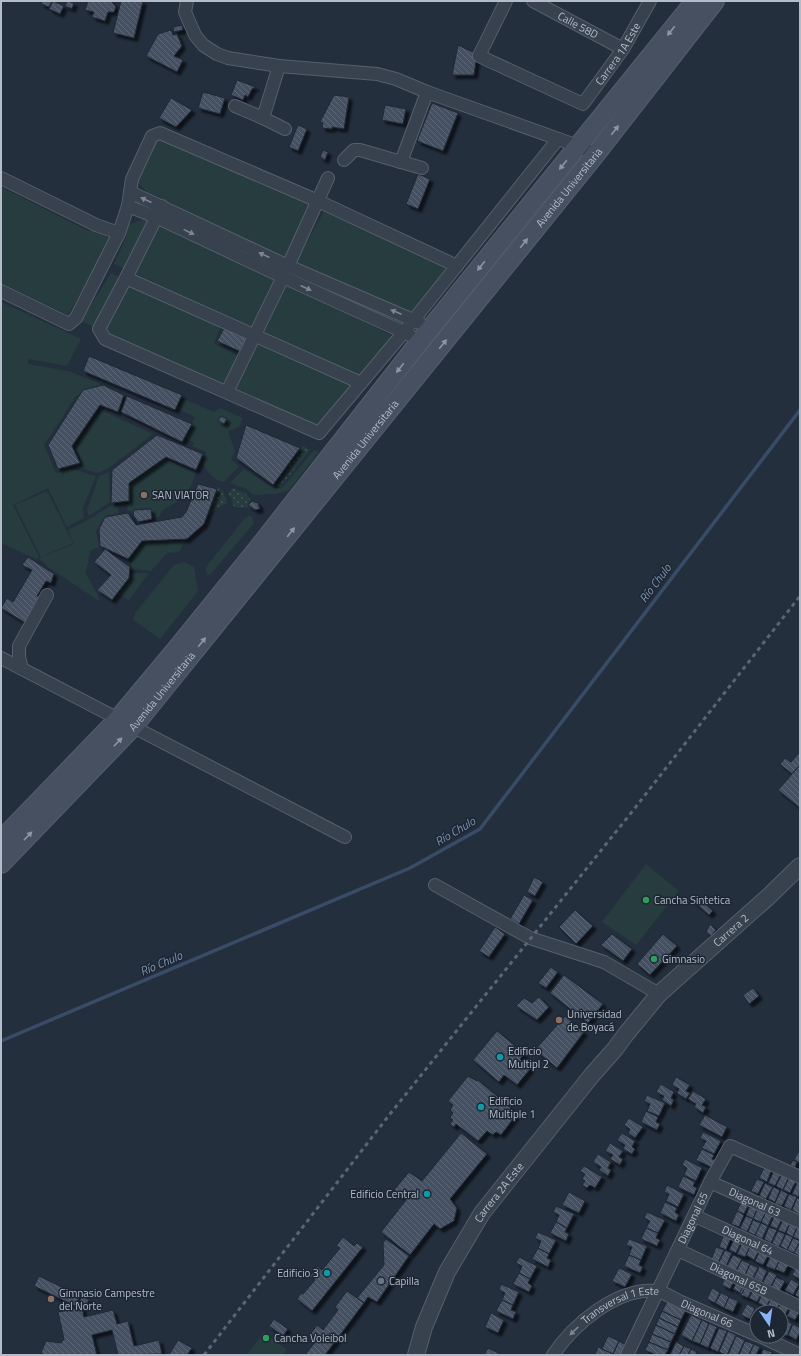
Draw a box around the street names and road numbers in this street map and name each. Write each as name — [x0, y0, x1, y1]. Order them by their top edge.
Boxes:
street label: Calle 58D — [555, 8, 601, 42]
street label: Carrera 1A Este — [591, 19, 645, 88]
street label: Avenida Universitaria — [532, 144, 606, 231]
street label: Avenida Universitaria — [328, 396, 403, 483]
street label: Avenida Universitaria — [125, 648, 199, 735]
street label: Carrera 2 — [710, 910, 752, 950]
street label: Carrera 2A Este — [470, 1159, 528, 1225]
street label: Diagonal 63 — [726, 1183, 783, 1220]
street label: Diagonal 65 — [674, 1190, 712, 1246]
street label: Diagonal 64 — [719, 1221, 776, 1259]
street label: Diagonal 65B — [707, 1258, 770, 1299]
street label: Transversal 1 Este — [578, 1283, 660, 1328]
street label: Diagonal 66 — [678, 1295, 736, 1332]

